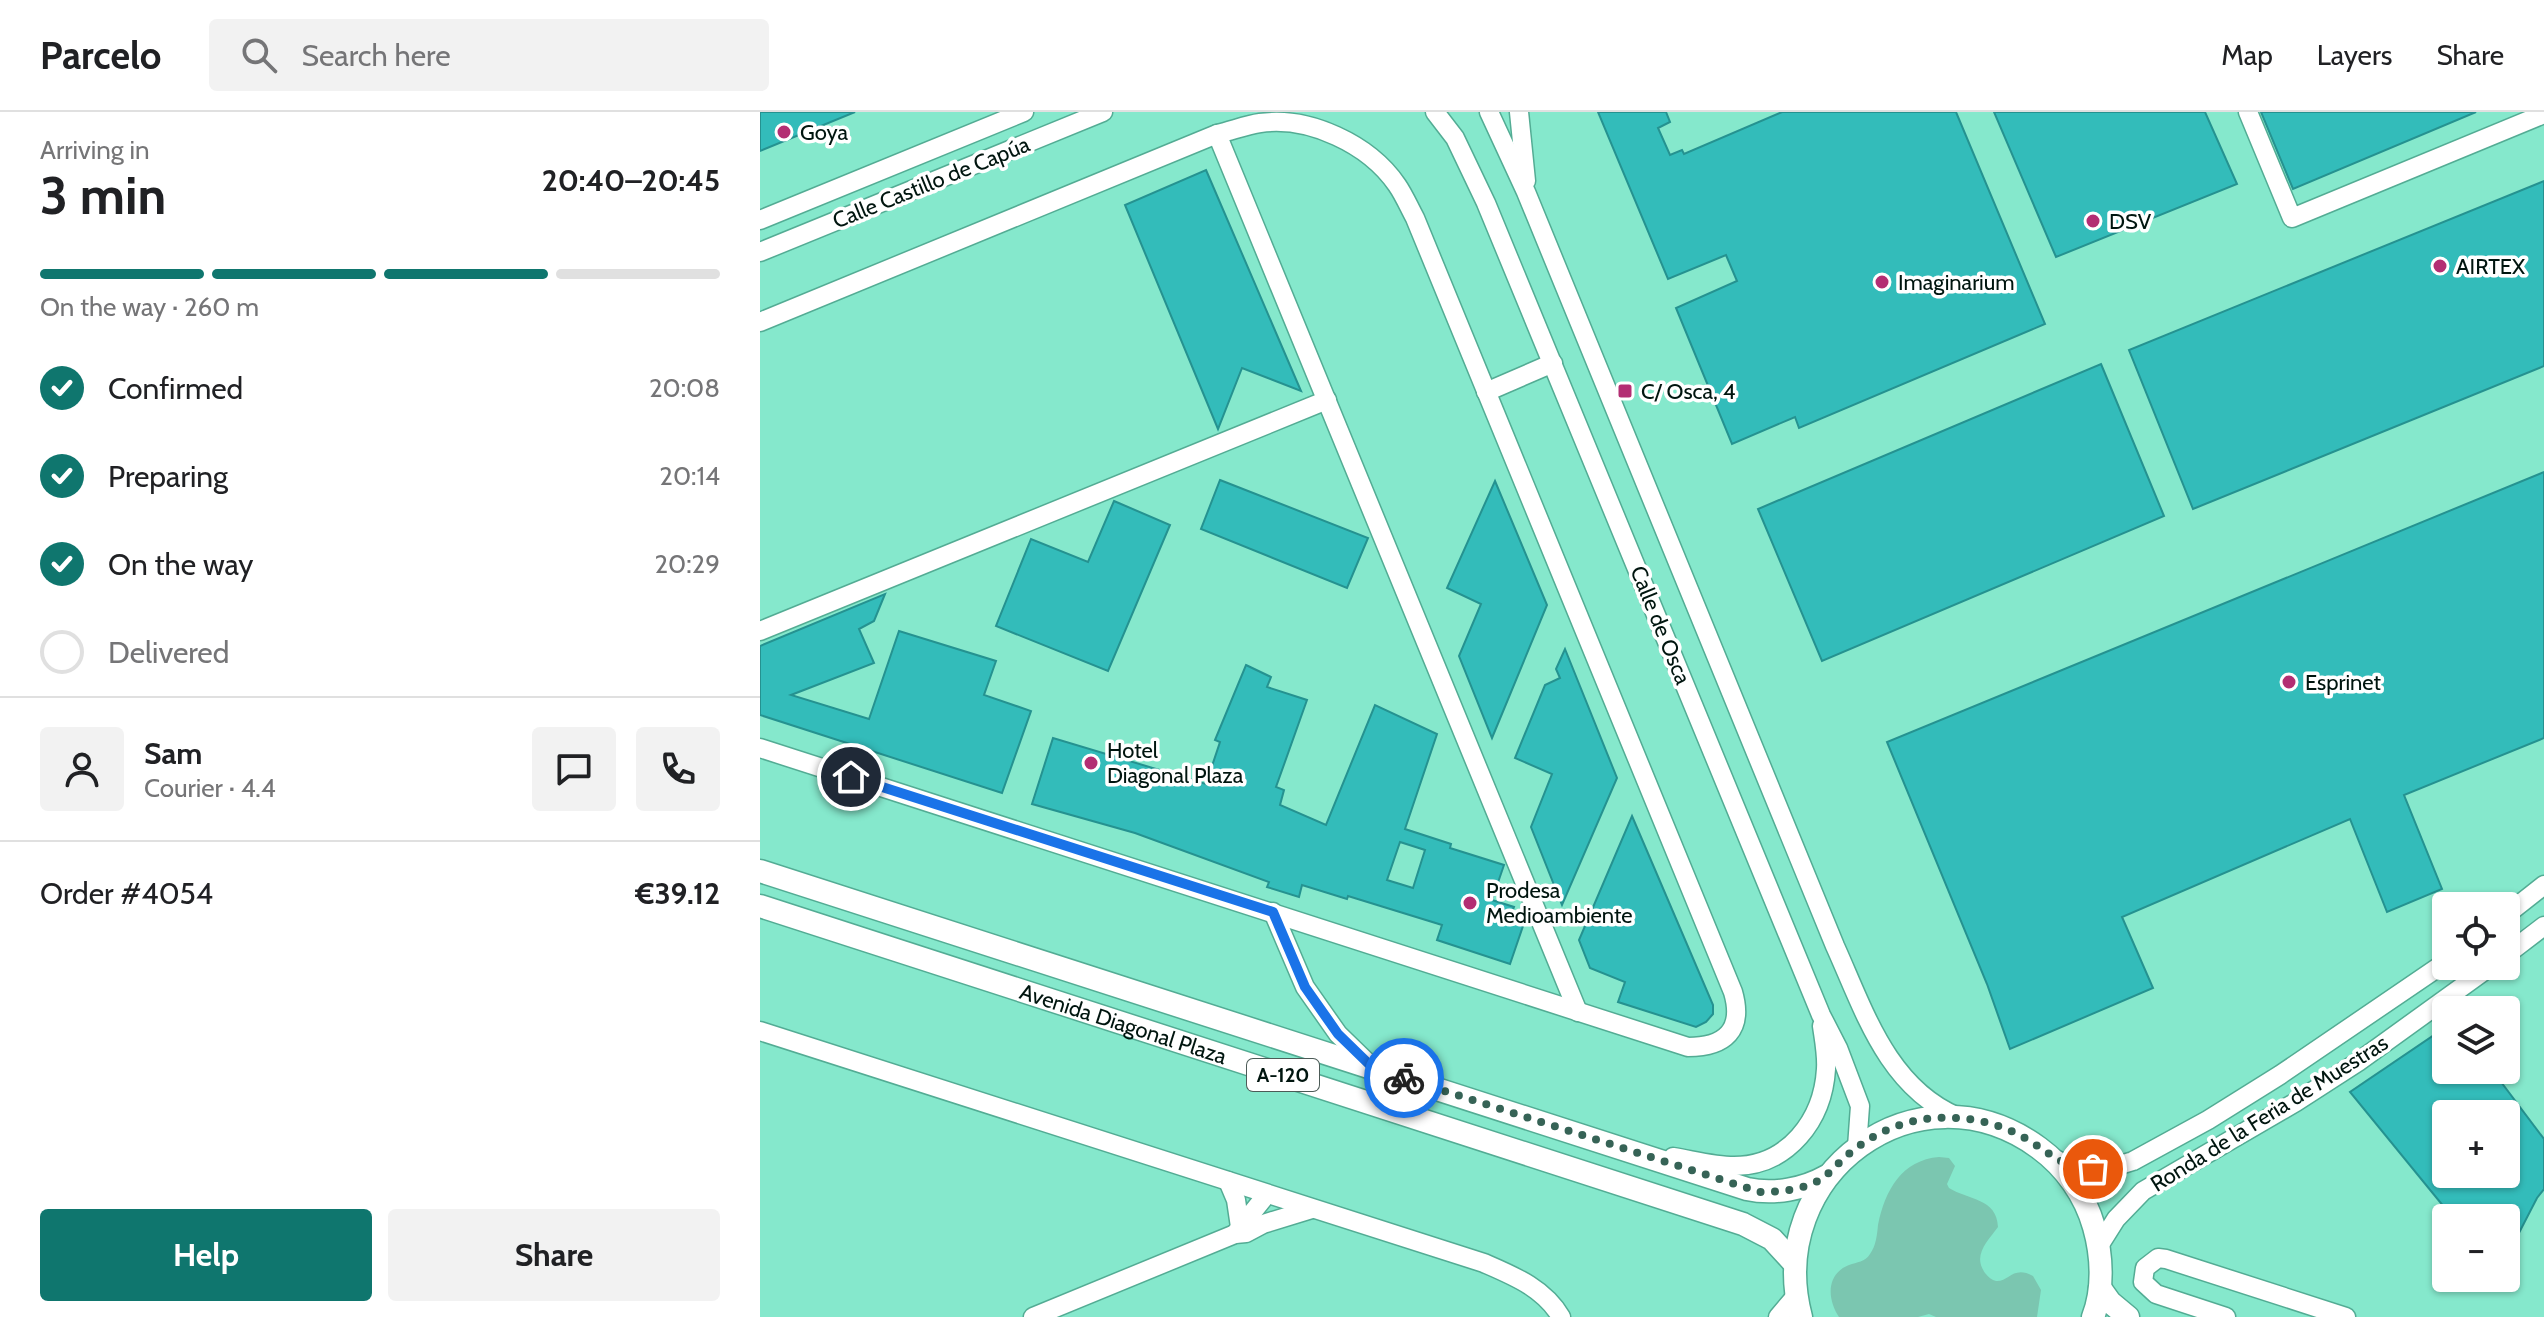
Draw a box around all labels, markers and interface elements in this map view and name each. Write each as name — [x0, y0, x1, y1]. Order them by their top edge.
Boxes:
search box — [209, 19, 769, 91]
text: Parcelo — [40, 32, 161, 79]
icon: search — [237, 33, 281, 77]
text: Search here — [301, 37, 451, 74]
text: Map — [2221, 38, 2273, 72]
text: Layers — [2317, 38, 2392, 72]
text: Share — [2436, 38, 2504, 72]
place label: Goya — [800, 119, 849, 146]
marker: Goya — [775, 123, 793, 141]
street label: Calle Castillo de Capúa — [829, 130, 1034, 234]
text: Arriving in — [40, 134, 150, 166]
text: 20:40–20:45 — [542, 162, 720, 199]
text: 3 min — [40, 164, 166, 227]
place label: DSV — [2109, 208, 2152, 235]
marker: DSV — [2084, 212, 2102, 230]
place label: AIRTEX — [2456, 253, 2525, 280]
marker: AIRTEX — [2431, 257, 2449, 275]
place label: Imaginarium — [1898, 269, 2015, 296]
marker: Imaginarium — [1873, 273, 1891, 291]
text: On the way · 260 m — [40, 291, 259, 323]
icon: check — [40, 366, 84, 410]
text: Confirmed — [108, 370, 243, 407]
text: 20:08 — [649, 372, 720, 404]
place label: C/ Osca, 4 — [1641, 378, 1736, 405]
marker: C/ Osca, 4 — [1616, 382, 1634, 400]
icon: check — [40, 454, 84, 498]
text: Preparing — [108, 458, 228, 495]
text: 20:14 — [659, 460, 720, 492]
icon: check — [40, 542, 84, 586]
text: On the way — [108, 546, 253, 583]
text: 20:29 — [654, 548, 720, 580]
street label: Calle de Osca — [1625, 562, 1697, 689]
text: Delivered — [108, 634, 229, 671]
place label: Esprinet — [2305, 669, 2382, 696]
marker: Esprinet — [2280, 673, 2298, 691]
button: person — [40, 727, 124, 811]
button: chat — [532, 727, 616, 811]
button: phone — [636, 727, 720, 811]
text: Sam — [144, 735, 202, 772]
place label: Hotel Diagonal Plaza — [1107, 737, 1244, 789]
pin — [817, 743, 885, 811]
marker: Hotel Diagonal Plaza — [1082, 754, 1100, 772]
icon: home — [829, 755, 873, 799]
text: Courier · 4.4 — [144, 772, 276, 804]
text: Order #4054 — [40, 875, 213, 912]
text: €39.12 — [635, 875, 720, 912]
place label: Prodesa Medioambiente — [1486, 877, 1633, 929]
map controls — [2432, 892, 2520, 1292]
button: locate — [2432, 892, 2520, 980]
marker: Prodesa Medioambiente — [1461, 894, 1479, 912]
street label: Avenida Diagonal Plaza — [1016, 978, 1231, 1070]
button: layers — [2432, 996, 2520, 1084]
street label: Ronda de la Feria de Muestras — [2146, 1029, 2393, 1198]
courier — [1364, 1038, 1444, 1118]
icon: bike — [1382, 1056, 1426, 1100]
road number: A-120 — [1247, 1059, 1319, 1091]
button: + — [2432, 1100, 2520, 1188]
pin — [2059, 1135, 2127, 1203]
icon: bag — [2071, 1147, 2115, 1191]
button: − — [2432, 1204, 2520, 1292]
button: Help — [40, 1209, 372, 1301]
button: Share — [388, 1209, 720, 1301]

